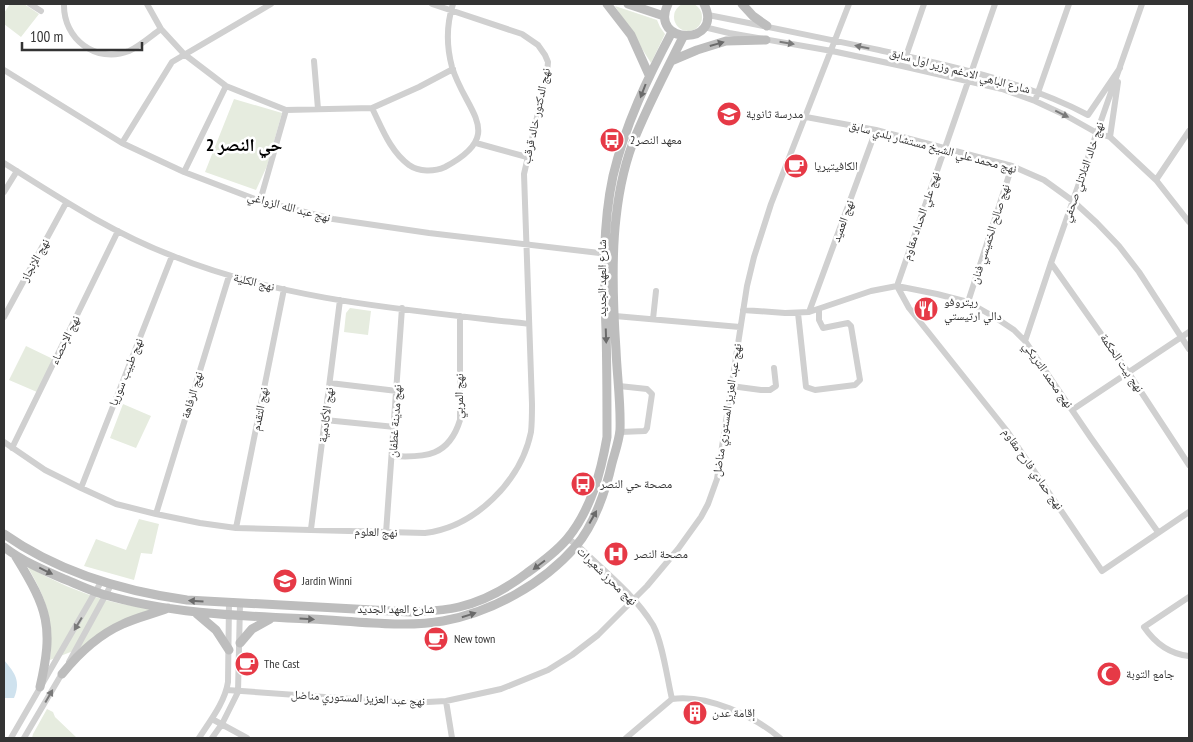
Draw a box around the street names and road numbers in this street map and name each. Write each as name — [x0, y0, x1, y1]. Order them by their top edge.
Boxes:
street label: شارع الباهي الادغم وزير اول سابق — [887, 45, 1032, 99]
street label: نهج الدكتور خالد قرقب — [518, 67, 553, 165]
street label: نهج محمد علي الشيخ مستشار بلدي سابق — [847, 117, 1019, 179]
street label: نهج خالد التلاتلي صحفي — [1058, 120, 1110, 225]
street label: نهج علي الحداد مقاوم — [898, 170, 946, 263]
street label: نهج صالح الخميسي فنان — [966, 182, 1016, 287]
street label: نهج عبد الله الزواغي — [245, 188, 332, 228]
street label: نهج العميد — [828, 198, 857, 244]
street label: نهج الإنجاز — [16, 236, 52, 285]
street label: شارع العهد الجديد — [594, 239, 610, 317]
street label: نهج الكلية — [232, 269, 276, 294]
street label: نهج الإحصاء — [46, 313, 83, 367]
street label: نهج بيت الحكمة — [1097, 330, 1148, 395]
street label: نهج طبيب سوريا — [105, 336, 146, 408]
street label: نهج محمد التريكي — [1018, 339, 1077, 413]
street label: نهج عبد العزيز المستوري مناضل — [709, 342, 747, 478]
street label: نهج الرفاهة — [177, 370, 206, 420]
street label: نهج المربي — [451, 373, 469, 419]
street label: نهج مدينة غطفان — [384, 384, 405, 458]
street label: نهج التقدم — [248, 386, 272, 432]
street label: نهج الأكادمية — [315, 386, 337, 444]
street label: نهج حمادي فارح مقاوم — [997, 425, 1067, 514]
street label: نهج العلوم — [354, 523, 398, 541]
street label: نهج محرز شعيرات — [574, 543, 641, 608]
street label: شارع العهد الجديد — [357, 601, 435, 617]
street label: نهج عبد العزيز المستوري مناضل — [290, 686, 425, 712]

